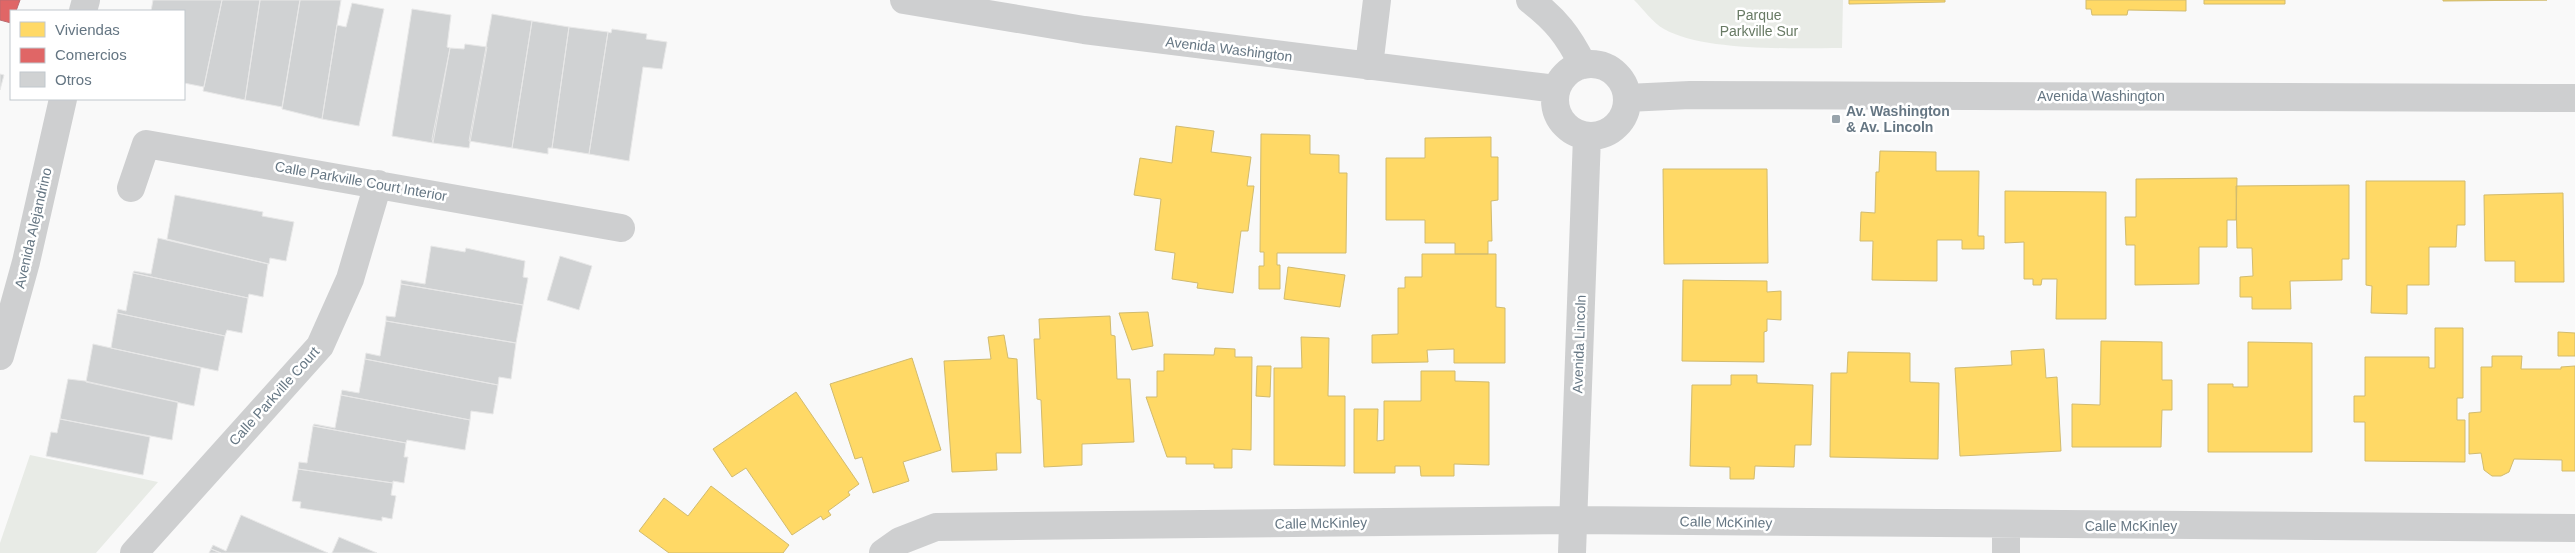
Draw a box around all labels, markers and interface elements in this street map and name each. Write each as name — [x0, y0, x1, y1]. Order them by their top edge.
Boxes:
park label: Parque Parkville Sur — [1720, 7, 1799, 39]
legend — [10, 10, 185, 100]
text: Viviendas — [55, 21, 120, 38]
street label: Avenida Washington — [1165, 33, 1293, 65]
text: Comercios — [55, 46, 127, 63]
text: Otros — [55, 71, 92, 88]
street label: Avenida Washington — [2037, 88, 2165, 104]
place label: Av. Washington & Av. Lincoln — [1846, 103, 1950, 135]
marker: Av. Washington & Av. Lincoln — [1830, 113, 1842, 125]
street label: Calle Parkville Court Interior — [274, 158, 449, 204]
street label: Avenida Alejandrino — [11, 166, 55, 290]
street label: Avenida Lincoln — [1569, 294, 1589, 394]
street label: Calle Parkville Court — [226, 343, 322, 448]
street label: Calle McKinley — [1680, 513, 1772, 531]
street label: Calle McKinley — [1275, 514, 1367, 532]
street label: Calle McKinley — [2085, 518, 2177, 534]

